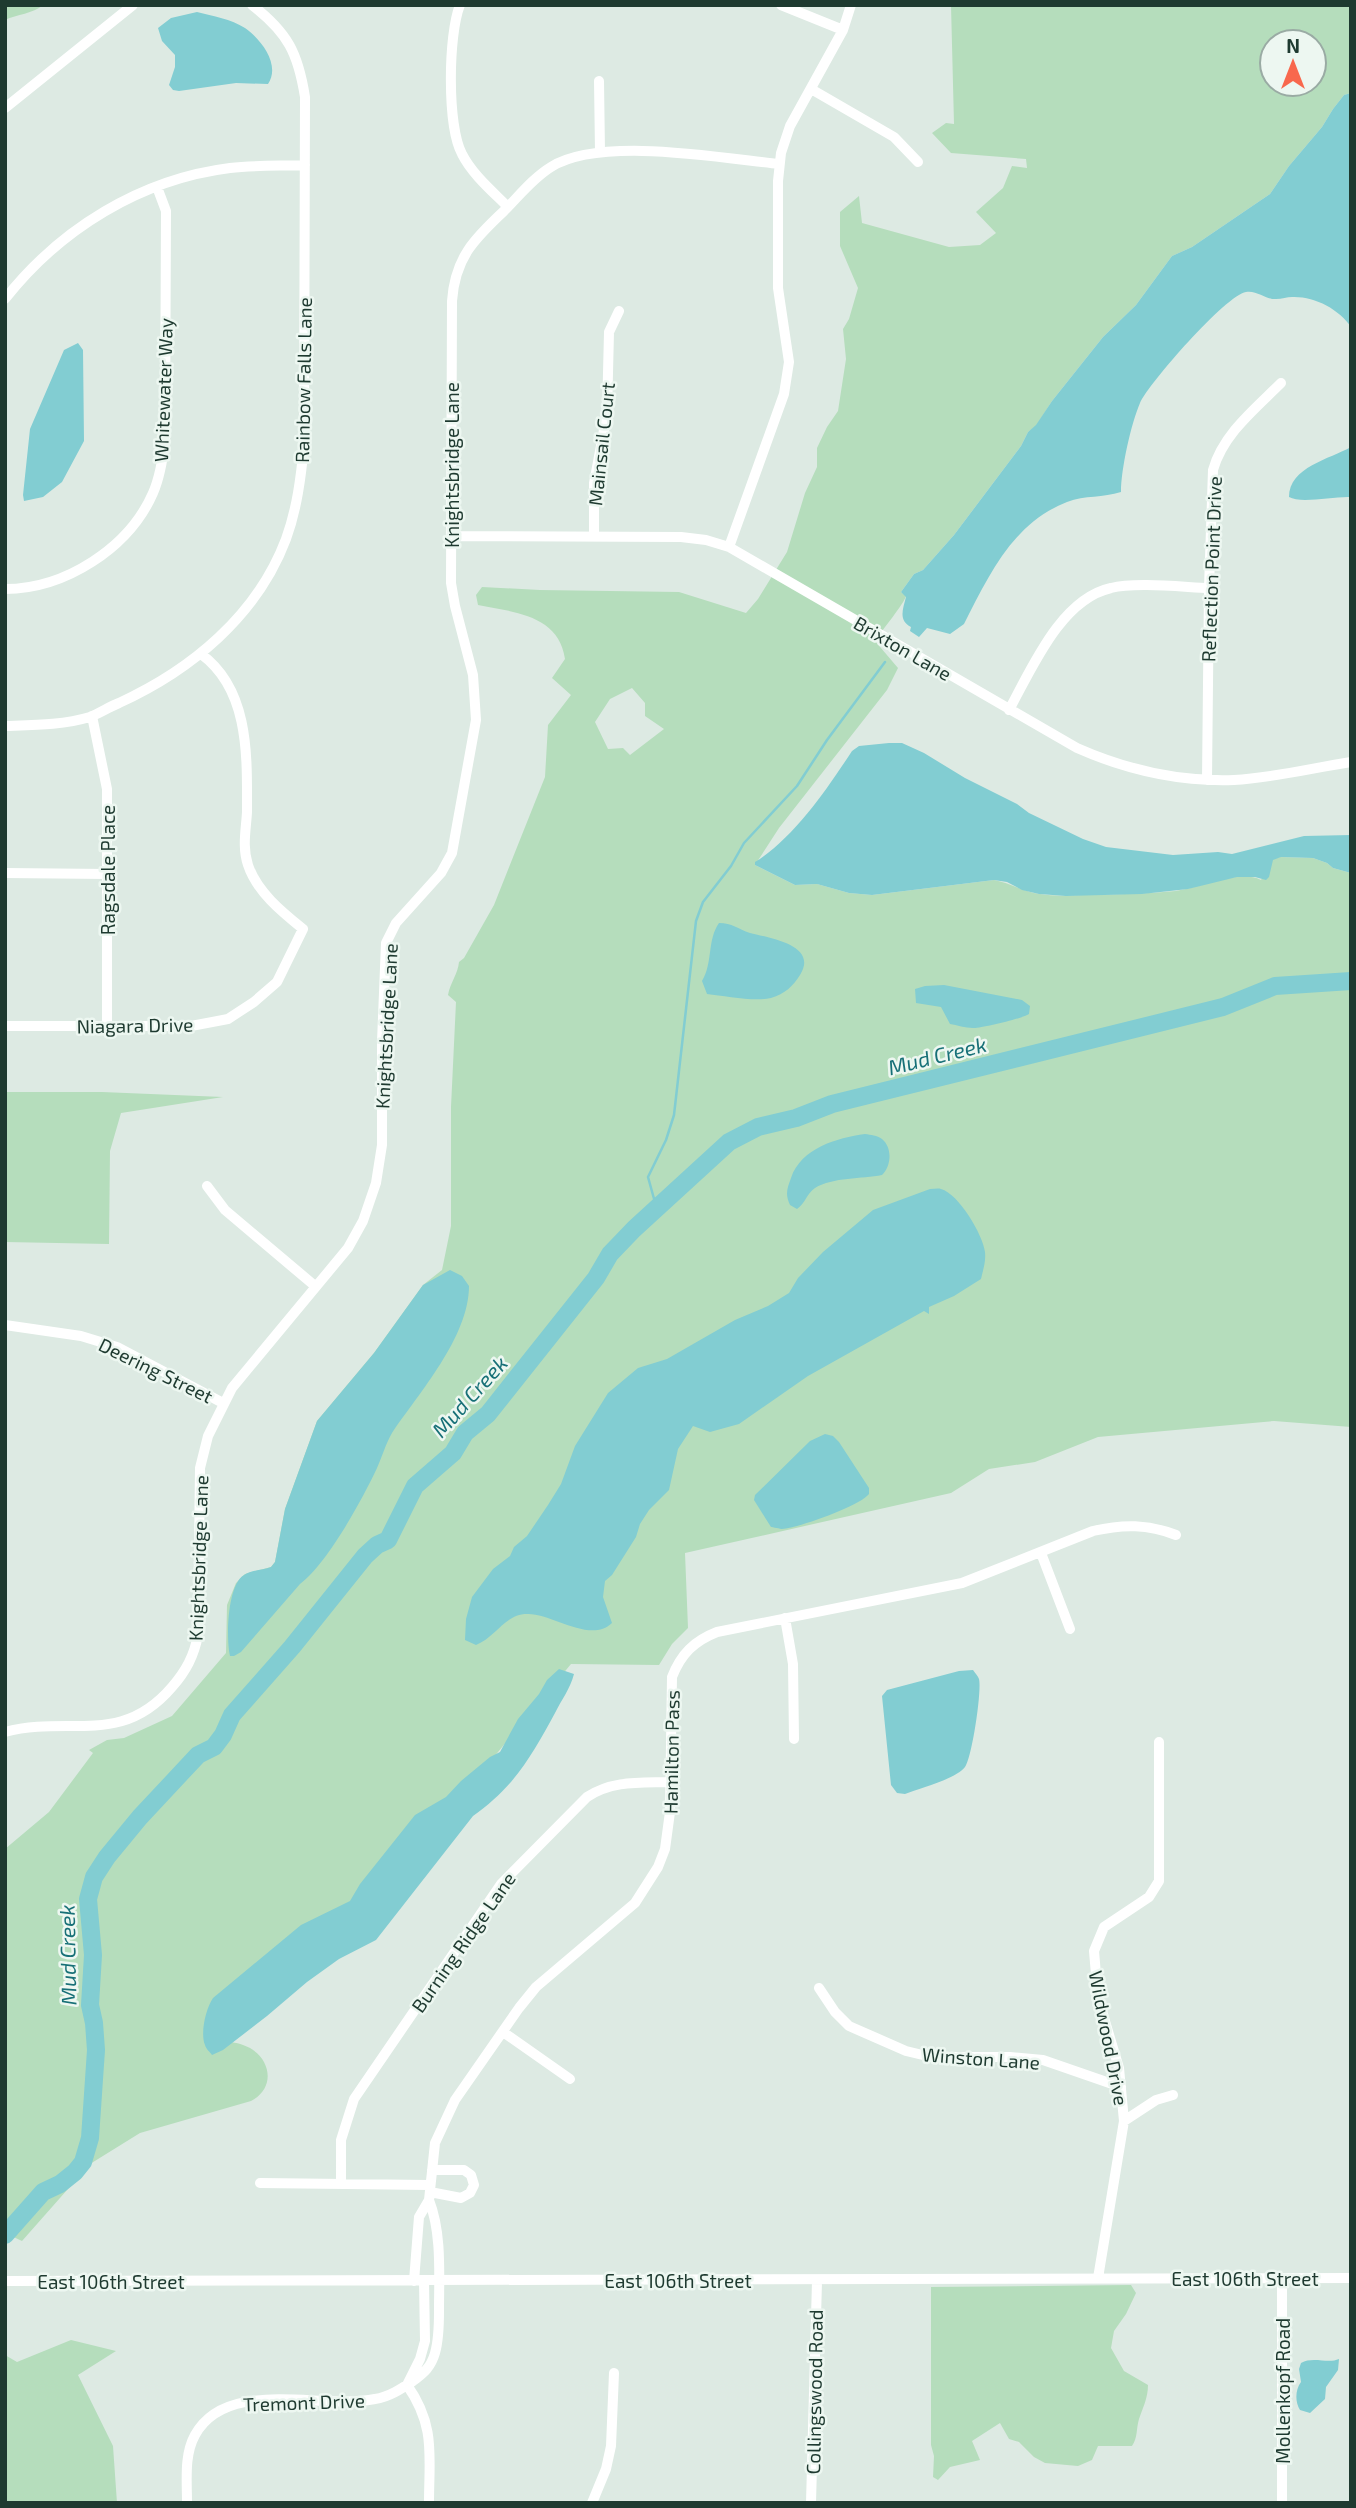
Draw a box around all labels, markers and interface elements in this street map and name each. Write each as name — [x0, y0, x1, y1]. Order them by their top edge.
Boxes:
north arrow — [1258, 28, 1328, 98]
text: N — [1286, 34, 1300, 57]
street label: Rainbow Falls Lane — [290, 297, 316, 463]
street label: Whitewater Way — [149, 318, 177, 462]
street label: Mainsail Court — [583, 381, 619, 507]
street label: Knightsbridge Lane — [440, 382, 463, 548]
street label: Reflection Point Drive — [1196, 476, 1226, 662]
street label: Brixton Lane — [850, 611, 956, 685]
street label: Ragsdale Place — [96, 805, 119, 935]
street label: Knightsbridge Lane — [370, 943, 402, 1109]
street label: Niagara Drive — [76, 1012, 194, 1038]
water label: Mud Creek — [885, 1031, 989, 1079]
street label: Deering Street — [95, 1332, 217, 1408]
water label: Mud Creek — [426, 1350, 512, 1442]
street label: Knightsbridge Lane — [184, 1475, 212, 1641]
street label: Hamilton Pass — [658, 1690, 684, 1814]
street label: Burning Ridge Lane — [406, 1868, 520, 2016]
water label: Mud Creek — [54, 1904, 80, 2005]
street label: Wildwood Drive — [1085, 1969, 1133, 2107]
street label: Winston Lane — [921, 2042, 1041, 2074]
street label: East 106th Street — [1171, 2267, 1319, 2290]
street label: East 106th Street — [604, 2269, 752, 2292]
street label: East 106th Street — [37, 2270, 185, 2293]
street label: Collingswood Road — [801, 2309, 827, 2475]
street label: Mollenkopf Road — [1271, 2318, 1294, 2464]
street label: Tremont Drive — [243, 2388, 365, 2416]

